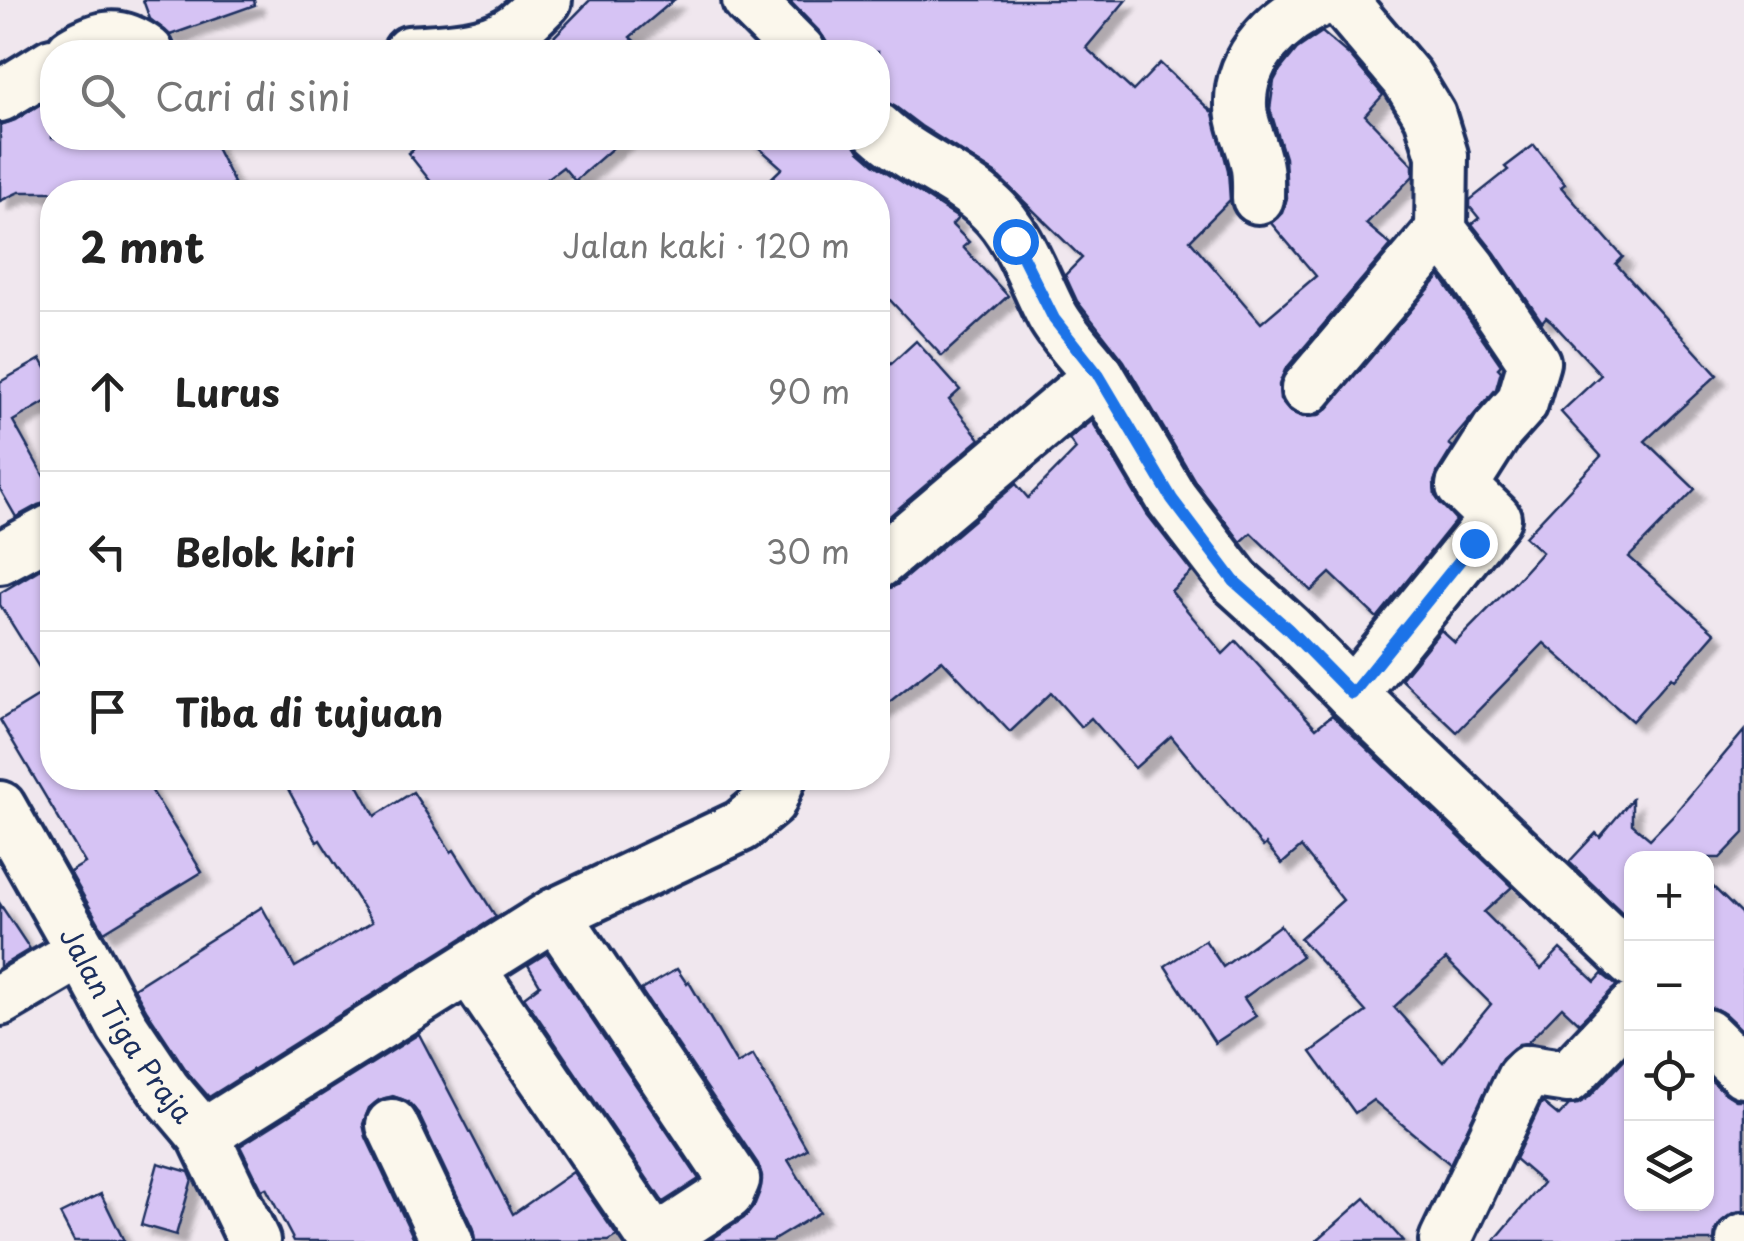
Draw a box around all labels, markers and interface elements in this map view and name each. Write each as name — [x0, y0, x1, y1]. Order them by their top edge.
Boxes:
search box — [40, 40, 890, 150]
text: Cari di sini — [155, 67, 351, 124]
icon: search — [75, 68, 130, 123]
text: 2 mnt — [80, 214, 205, 277]
route start — [993, 219, 1039, 265]
text: Jalan kaki · 120 m — [562, 221, 850, 269]
text: Lurus — [175, 363, 280, 420]
icon: ahead — [80, 364, 135, 419]
text: 90 m — [768, 367, 850, 415]
route end — [1452, 521, 1498, 567]
text: Belok kiri — [175, 523, 355, 580]
icon: left — [80, 524, 135, 579]
text: 30 m — [766, 527, 850, 575]
text: Tiba di tujuan — [175, 683, 443, 740]
icon: arrive — [80, 684, 135, 739]
map controls — [1624, 851, 1714, 1211]
button: + — [1624, 851, 1714, 941]
street label: Jalan Tiga Praja — [50, 918, 205, 1132]
button: − — [1624, 941, 1714, 1031]
button: locate — [1624, 1031, 1714, 1121]
button: layers — [1624, 1121, 1714, 1211]

